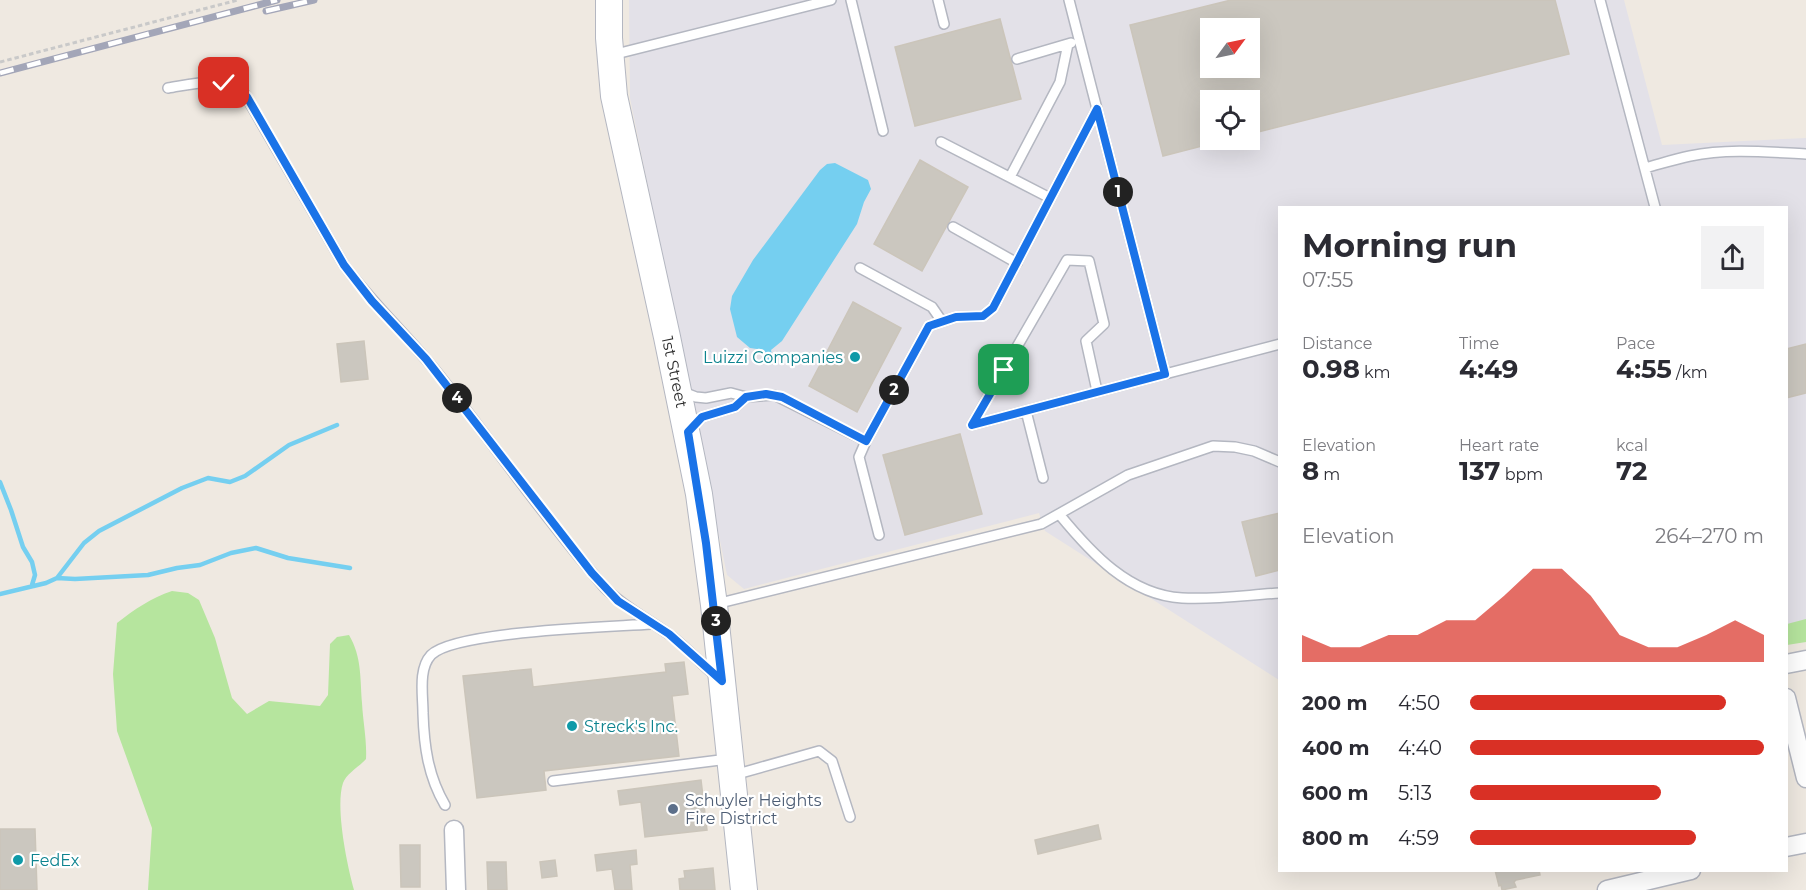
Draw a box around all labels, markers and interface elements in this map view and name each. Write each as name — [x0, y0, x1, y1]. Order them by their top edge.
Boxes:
north arrow — [1200, 18, 1260, 78]
map controls — [1200, 18, 1260, 150]
pin — [198, 57, 249, 108]
icon: check — [207, 66, 240, 99]
button: locate — [1200, 90, 1260, 150]
pin: 1 — [1103, 177, 1133, 207]
text: 1 — [1115, 182, 1121, 201]
text: Morning run — [1302, 225, 1517, 265]
button: share — [1701, 226, 1764, 289]
text: 07:55 — [1302, 268, 1353, 292]
text: Distance — [1302, 334, 1372, 353]
text: Time — [1459, 334, 1499, 353]
text: Pace — [1616, 334, 1655, 353]
street label: 1st Street — [658, 335, 691, 410]
pin — [978, 344, 1029, 395]
place label: Luizzi Companies — [703, 348, 843, 367]
marker: Luizzi Companies — [848, 350, 862, 364]
icon: arrive — [987, 353, 1020, 386]
text: 0.98 — [1302, 353, 1360, 385]
text: 4:49 — [1459, 353, 1518, 385]
text: 4:55 — [1616, 353, 1672, 385]
text: km — [1360, 363, 1390, 382]
text: /km — [1672, 363, 1708, 382]
pin: 2 — [879, 375, 909, 405]
text: 2 — [889, 380, 899, 399]
pin: 4 — [442, 383, 472, 413]
text: 4 — [451, 388, 463, 407]
text: Elevation — [1302, 436, 1376, 455]
text: Heart rate — [1459, 436, 1539, 455]
text: kcal — [1616, 436, 1648, 455]
text: 8 — [1302, 455, 1319, 487]
text: 137 — [1459, 455, 1500, 487]
text: 72 — [1616, 455, 1647, 487]
text: m — [1319, 465, 1340, 484]
text: bpm — [1500, 465, 1543, 484]
text: Elevation — [1302, 524, 1394, 548]
text: 264–270 m — [1655, 524, 1764, 548]
pin: 3 — [701, 606, 731, 636]
text: 3 — [711, 611, 721, 630]
text: 200 m — [1302, 691, 1368, 715]
text: 4:50 — [1398, 691, 1440, 715]
place label: Streck's Inc. — [584, 717, 678, 736]
marker: Streck's Inc. — [565, 719, 579, 733]
text: 400 m — [1302, 736, 1370, 760]
text: 4:40 — [1398, 736, 1442, 760]
text: 600 m — [1302, 781, 1369, 805]
text: 5:13 — [1398, 781, 1432, 805]
place label: Schuyler Heights Fire District — [685, 791, 822, 828]
marker: Schuyler Heights Fire District — [666, 802, 680, 816]
text: 800 m — [1302, 826, 1369, 850]
text: 4:59 — [1398, 826, 1439, 850]
place label: FedEx — [30, 851, 80, 870]
marker: FedEx — [11, 853, 25, 867]

